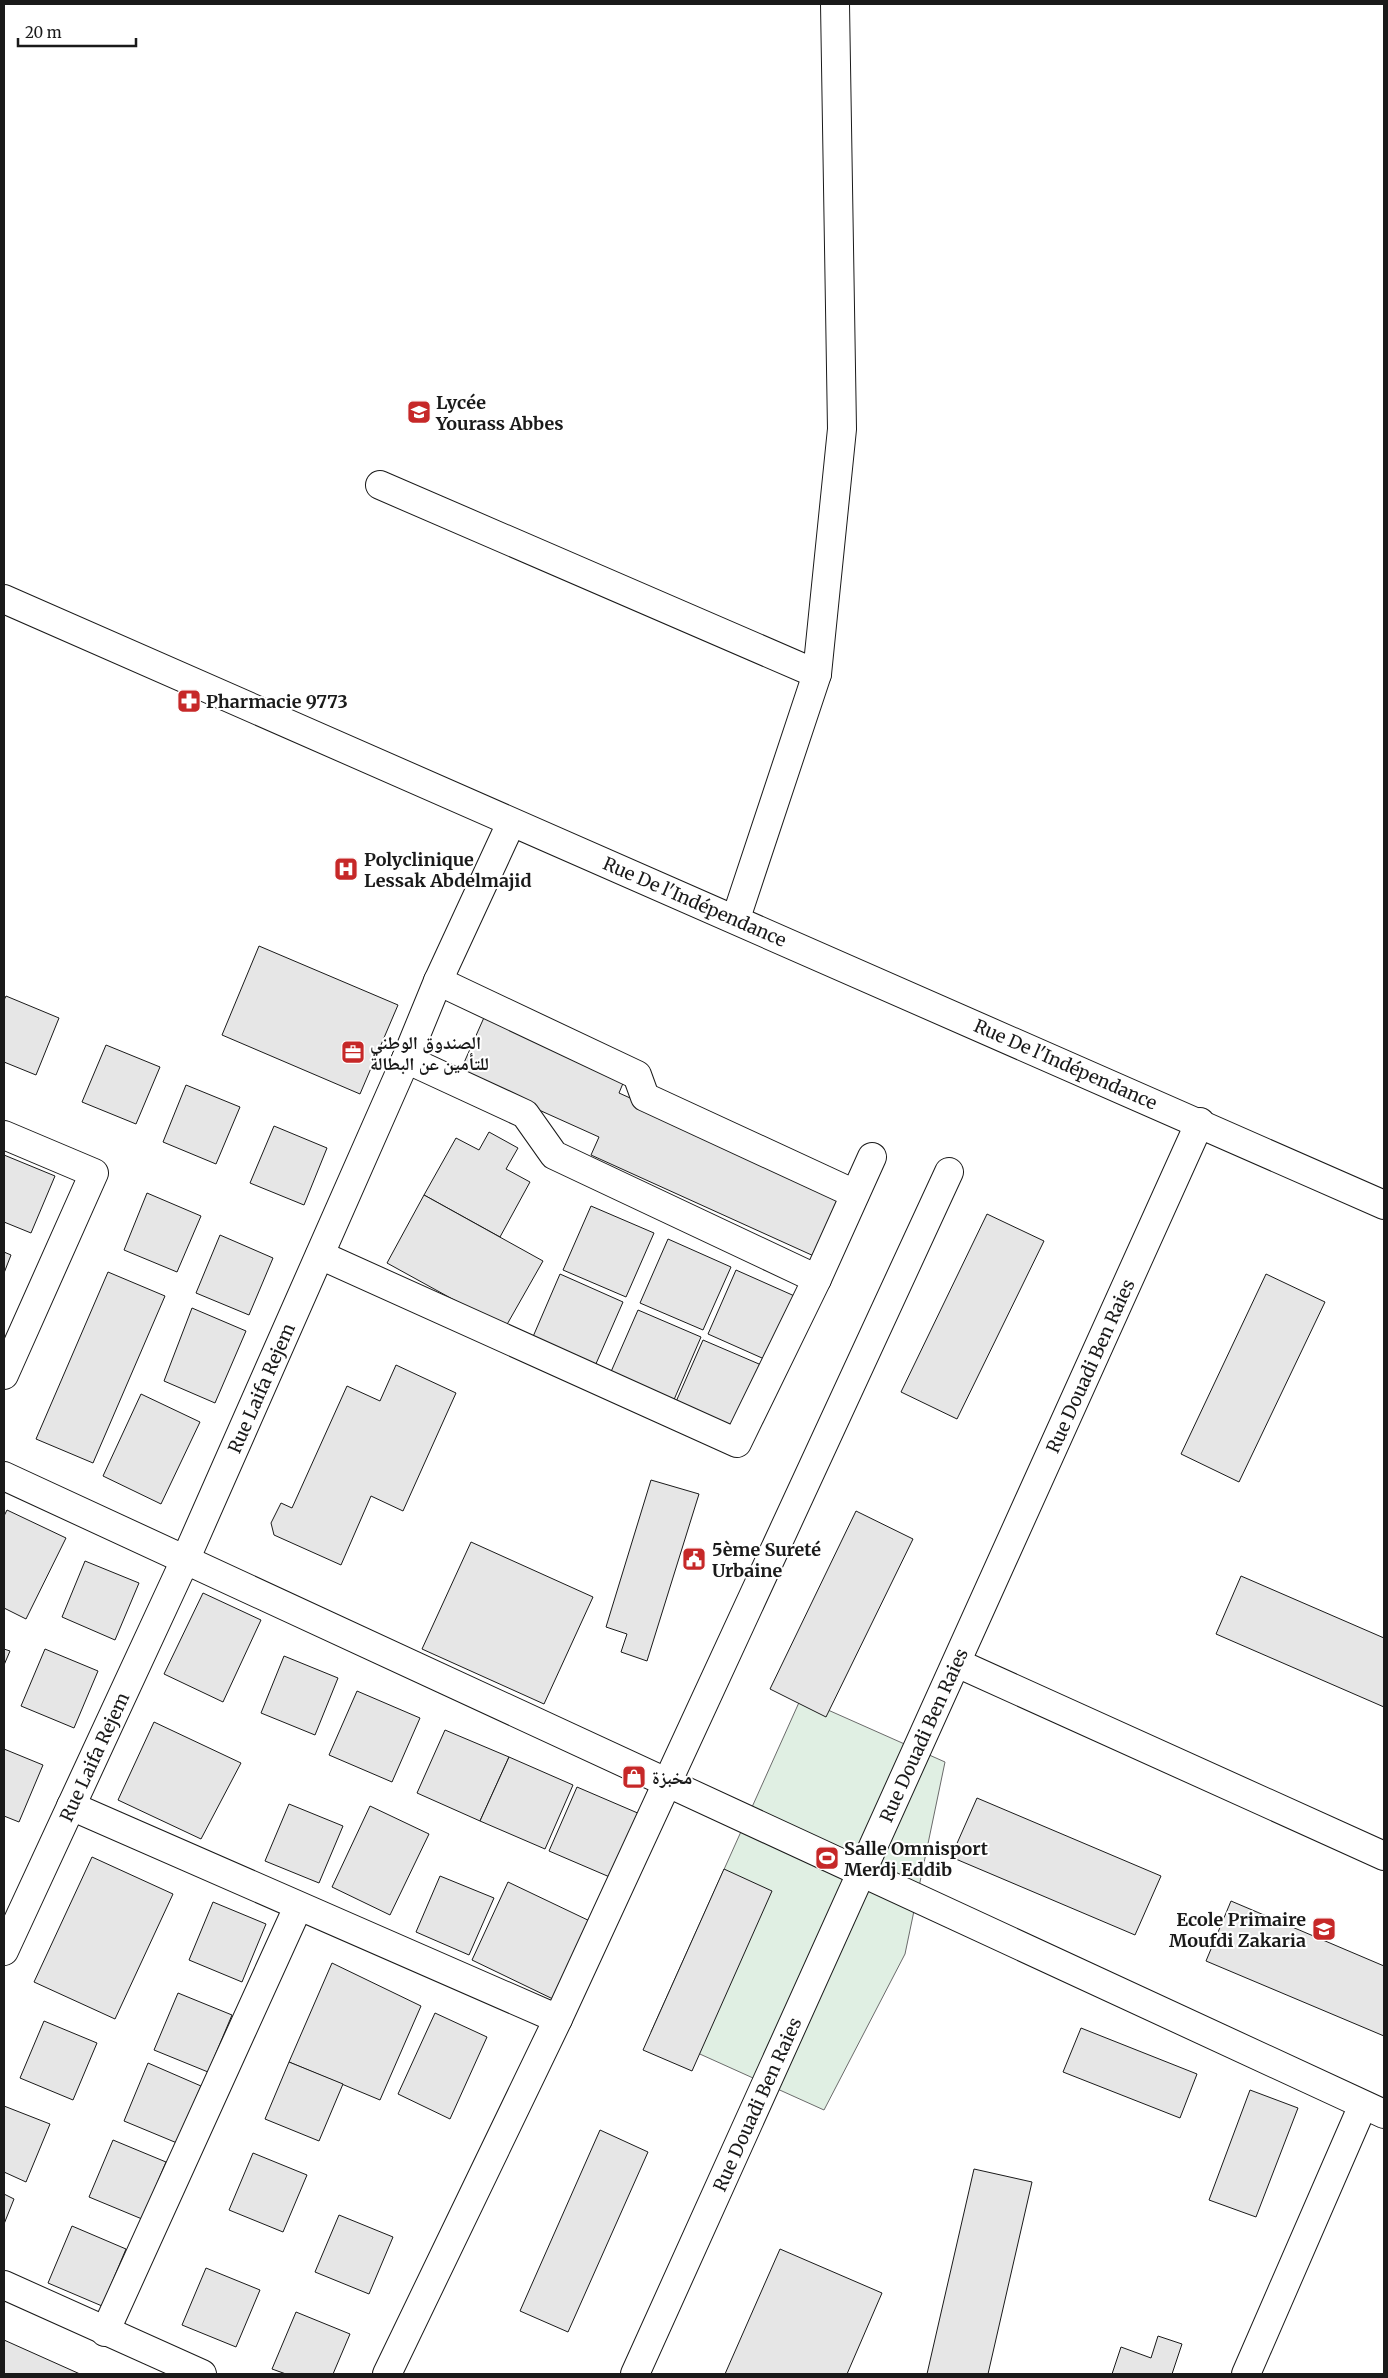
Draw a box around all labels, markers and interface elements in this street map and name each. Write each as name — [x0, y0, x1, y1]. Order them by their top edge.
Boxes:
scale bar — [18, 15, 135, 47]
text: 20 m — [25, 23, 62, 42]
place label: Lycée Yourass Abbes — [435, 391, 564, 435]
school or university icon: Lycée Yourass Abbes — [406, 399, 432, 425]
pharmacy icon: Pharmacie 9773 — [176, 688, 202, 714]
place label: Pharmacie 9773 — [206, 690, 348, 713]
place label: Polyclinique Lessak Abdelmajid — [364, 848, 532, 892]
street label: Rue De l'Indépendance — [600, 851, 790, 951]
hospital icon: Polyclinique Lessak Abdelmajid — [333, 856, 359, 882]
street label: Rue De l'Indépendance — [971, 1013, 1161, 1114]
place label: الصندوق الوطني للتأمين عن البطالة — [370, 1031, 489, 1075]
office icon: الصندوق الوطني للتأمين عن البطالة — [340, 1039, 366, 1065]
street label: Rue Douadi Ben Raies — [1041, 1275, 1139, 1456]
street label: Rue Laifa Rejem — [222, 1319, 300, 1456]
place label: 5ème Sureté Urbaine — [712, 1538, 821, 1582]
public building icon: 5ème Sureté Urbaine — [681, 1546, 707, 1572]
street label: Rue Douadi Ben Raies — [874, 1644, 973, 1826]
street label: Rue Laifa Rejem — [54, 1688, 134, 1825]
shop icon: مخبزة — [621, 1764, 647, 1790]
place label: مخبزة — [652, 1766, 692, 1789]
place label: Salle Omnisport Merdj Eddib — [844, 1837, 989, 1881]
sports icon: Salle Omnisport Merdj Eddib — [814, 1845, 840, 1871]
place label: Ecole Primaire Moufdi Zakaria — [1169, 1908, 1306, 1952]
school or university icon: Ecole Primaire Moufdi Zakaria — [1311, 1916, 1337, 1942]
street label: Rue Douadi Ben Raies — [708, 2013, 806, 2195]

